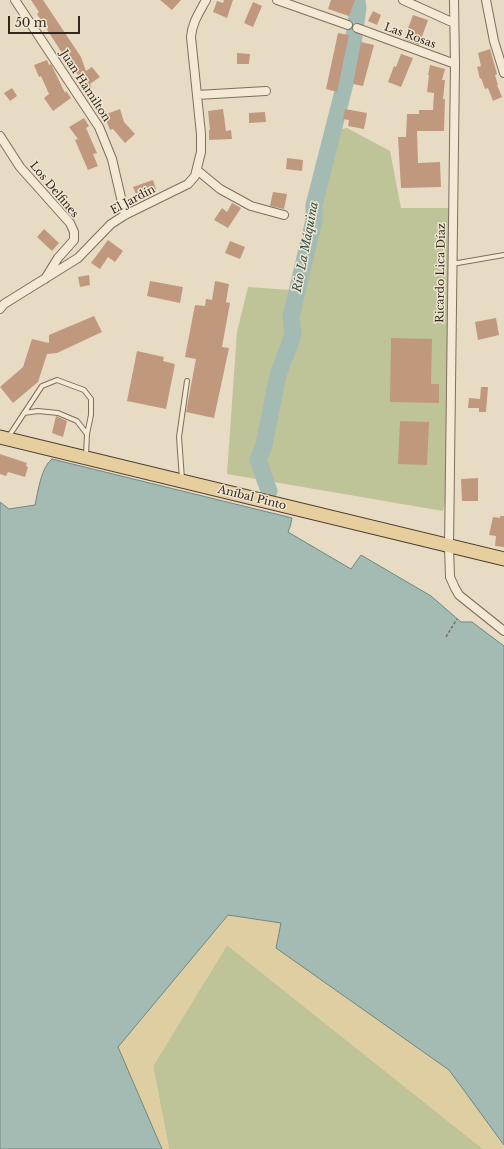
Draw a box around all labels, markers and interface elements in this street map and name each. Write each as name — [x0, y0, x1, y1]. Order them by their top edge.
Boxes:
scale bar — [10, 8, 82, 34]
text: 50 m — [15, 15, 47, 30]
street label: Las Rosas — [382, 21, 438, 51]
street label: Juan Hamilton — [57, 48, 113, 124]
street label: Los Delfines — [27, 159, 81, 221]
street label: El Jardín — [108, 183, 158, 217]
water label: Río La Máquina — [290, 200, 322, 294]
street label: Ricardo Lica Díaz — [434, 223, 448, 323]
street label: Aníbal Pinto — [216, 483, 288, 513]

